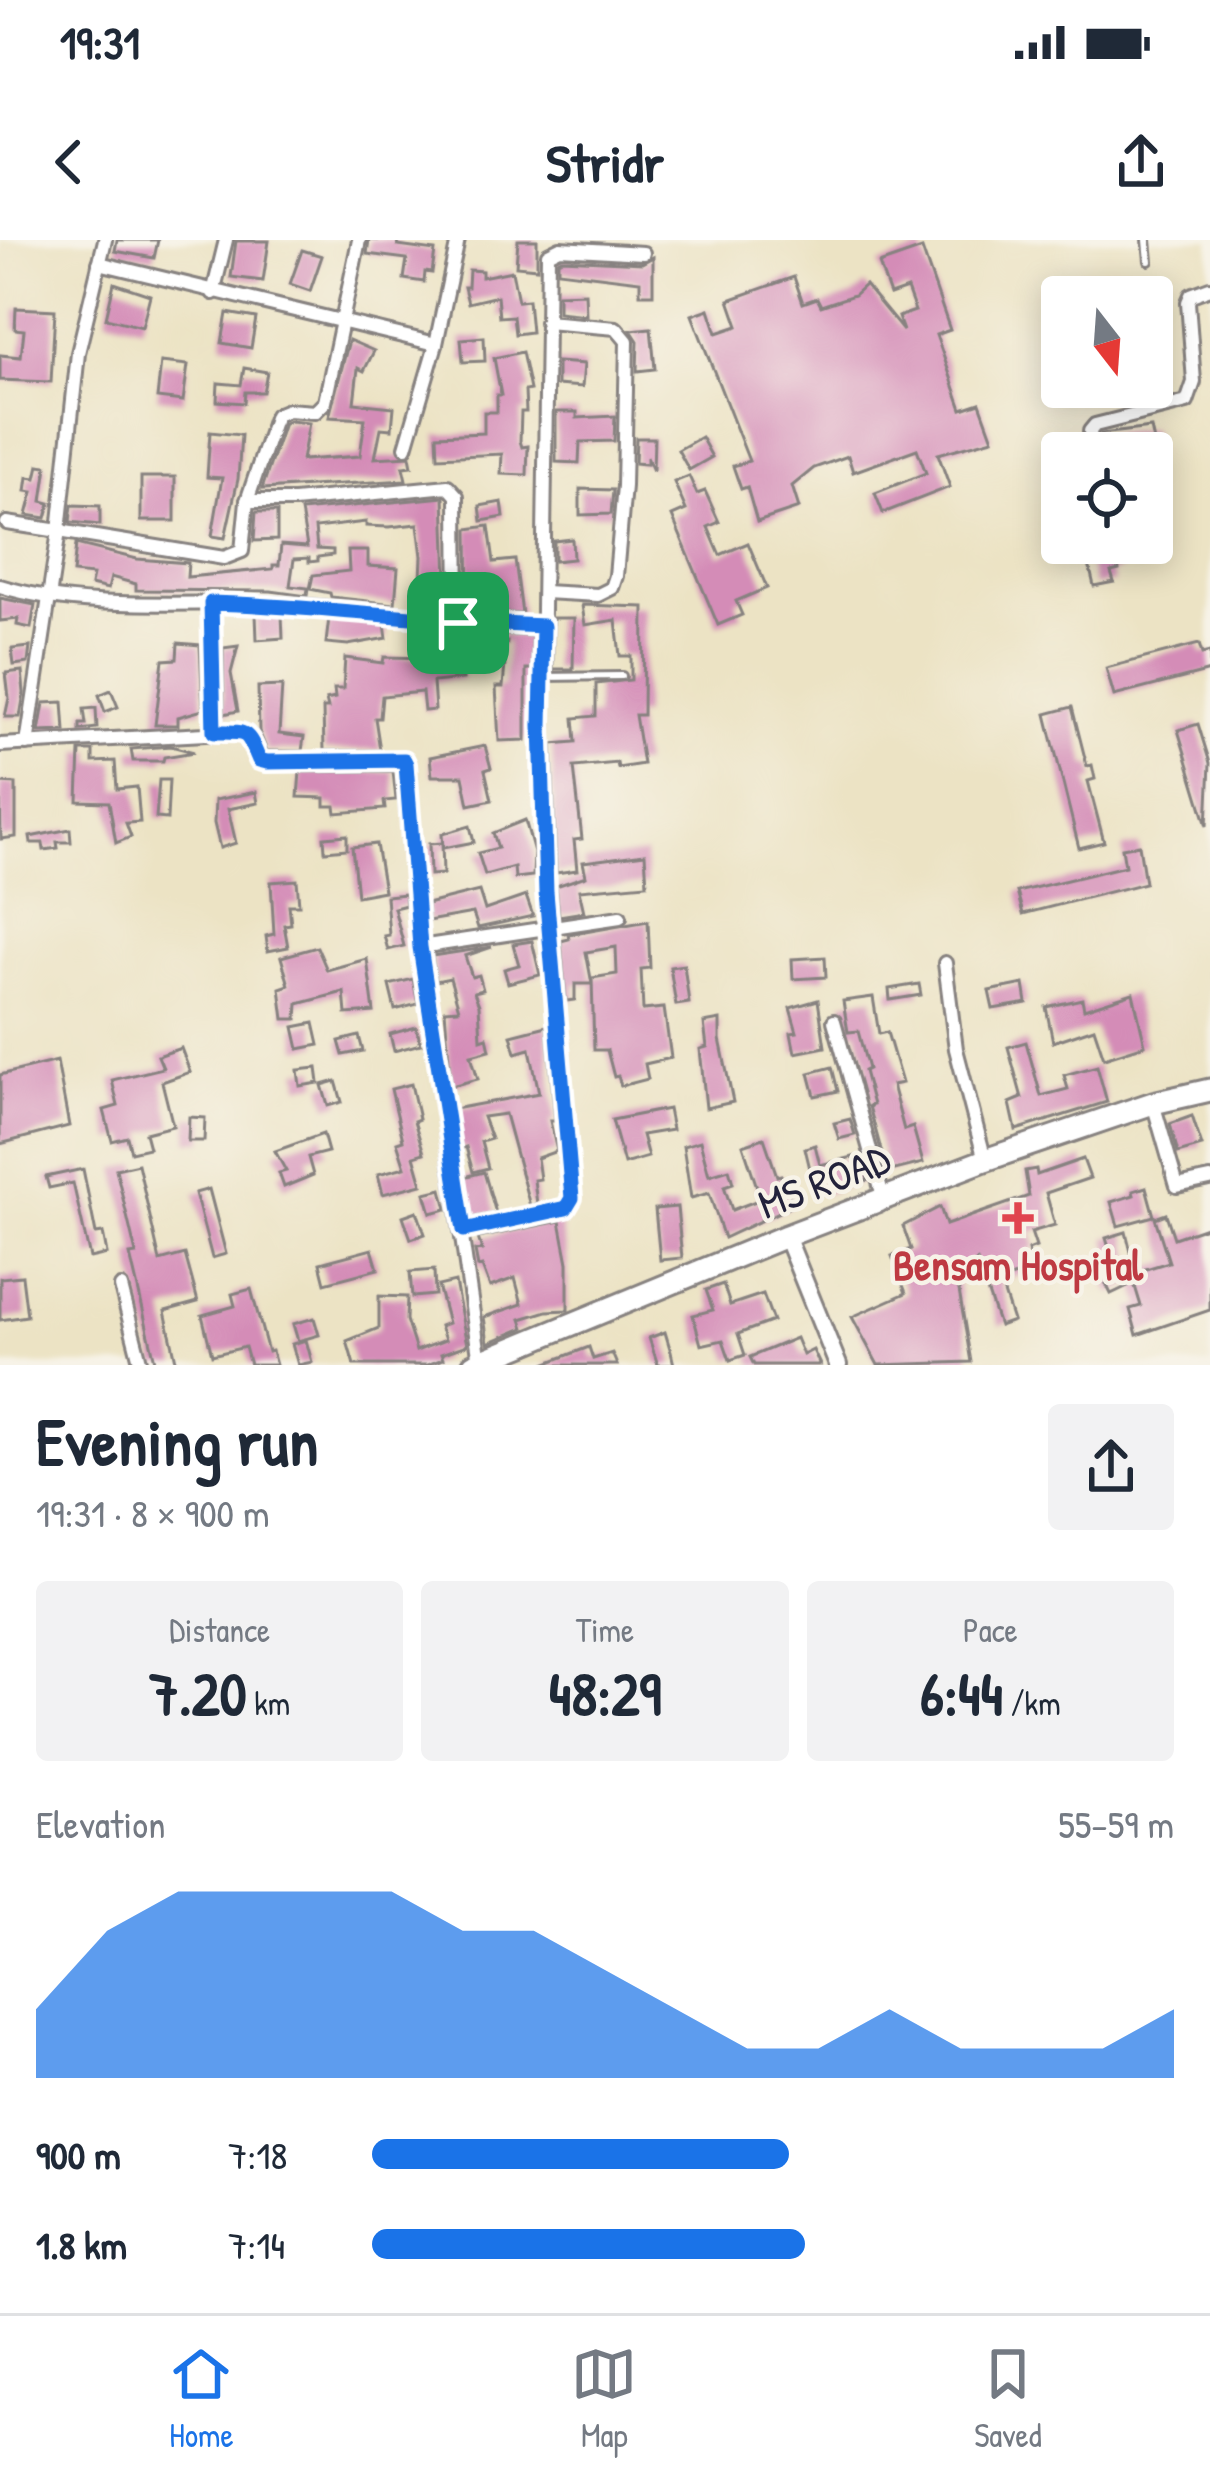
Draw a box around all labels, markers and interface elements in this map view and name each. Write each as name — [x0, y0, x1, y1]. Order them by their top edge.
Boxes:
text: 19:31 — [60, 12, 140, 73]
text: Stridr — [546, 126, 664, 199]
icon: back — [36, 129, 102, 195]
icon: share — [1108, 129, 1174, 195]
north arrow — [1041, 276, 1173, 408]
map controls — [1041, 276, 1173, 564]
button: locate — [1041, 432, 1173, 564]
pin — [407, 572, 509, 674]
icon: arrive — [425, 590, 491, 656]
street label: MS ROAD — [750, 1129, 898, 1232]
marker: Bensam Hospital — [1002, 1202, 1034, 1234]
place label: Bensam Hospital — [893, 1236, 1144, 1294]
text: Evening run — [36, 1396, 318, 1486]
button: share — [1048, 1404, 1174, 1530]
text: 19:31 · 8 × 900 m — [36, 1486, 270, 1539]
text: Distance — [169, 1608, 270, 1652]
text: Time — [576, 1608, 634, 1652]
text: Pace — [963, 1608, 1018, 1652]
text: 7.20 — [149, 1652, 247, 1734]
text: 48:29 — [549, 1652, 661, 1734]
text: 6:44 — [920, 1652, 1003, 1734]
text: km — [247, 1681, 290, 1725]
text: /km — [1003, 1681, 1061, 1725]
text: Elevation — [36, 1797, 166, 1850]
text: 55–59 m — [1058, 1797, 1174, 1850]
text: 900 m — [36, 2128, 121, 2181]
text: 7:18 — [228, 2128, 287, 2181]
text: 1.8 km — [36, 2218, 127, 2271]
text: 7:14 — [228, 2218, 285, 2271]
tab: Home — [168, 2341, 234, 2457]
tab: Map — [571, 2341, 637, 2457]
tab: Saved — [974, 2341, 1042, 2457]

